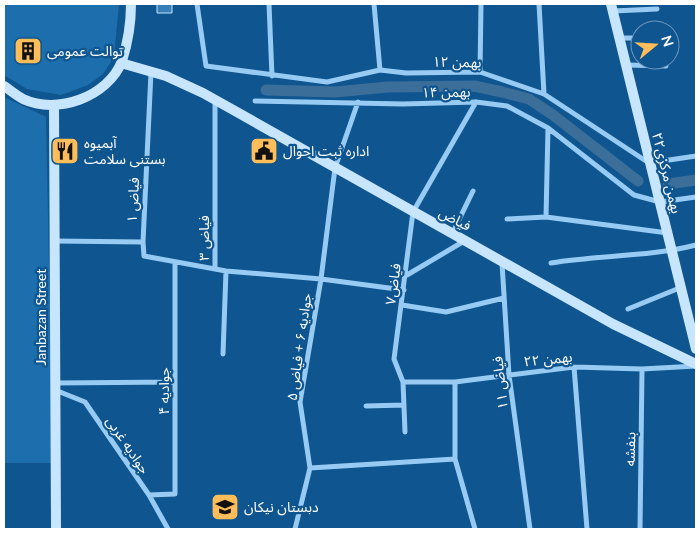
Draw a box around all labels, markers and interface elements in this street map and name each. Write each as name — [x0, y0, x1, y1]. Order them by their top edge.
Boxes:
north arrow — [630, 20, 680, 70]
text: N — [658, 33, 678, 49]
building icon: توالت عمومی — [13, 36, 43, 66]
place label: توالت عمومی — [47, 42, 123, 60]
street label: بهمن ۱۲ — [432, 53, 482, 71]
street label: بهمن ۱۴ — [421, 83, 471, 101]
street label: ۲۲بهمن مرکزی — [648, 131, 686, 216]
place label: آبمیوه بستنی سلامت — [84, 134, 166, 168]
restaurant icon: آبمیوه بستنی سلامت — [50, 136, 80, 166]
public building icon: اداره ثبت احوال — [249, 136, 279, 166]
place label: اداره ثبت احوال — [283, 142, 369, 160]
street label: فیاض ۱ — [123, 177, 143, 223]
street label: فیاض — [436, 203, 474, 235]
street label: فیاض ۳ — [195, 215, 213, 261]
street label: فیاض۷ — [381, 262, 405, 306]
street label: Janbazan Street — [32, 269, 49, 365]
street label: جوادیه ۶ + فیاض ۵ — [283, 292, 315, 402]
street label: بهمن ۲۲ — [523, 347, 573, 371]
street label: فیاض ۱۱ — [488, 355, 512, 411]
street label: جوادیه ۴ — [155, 367, 173, 415]
street label: جوادیه غربی — [102, 413, 154, 477]
street label: بنفشه — [621, 432, 638, 466]
school or university icon: دبستان نیکان — [210, 492, 240, 522]
place label: دبستان نیکان — [244, 498, 319, 516]

